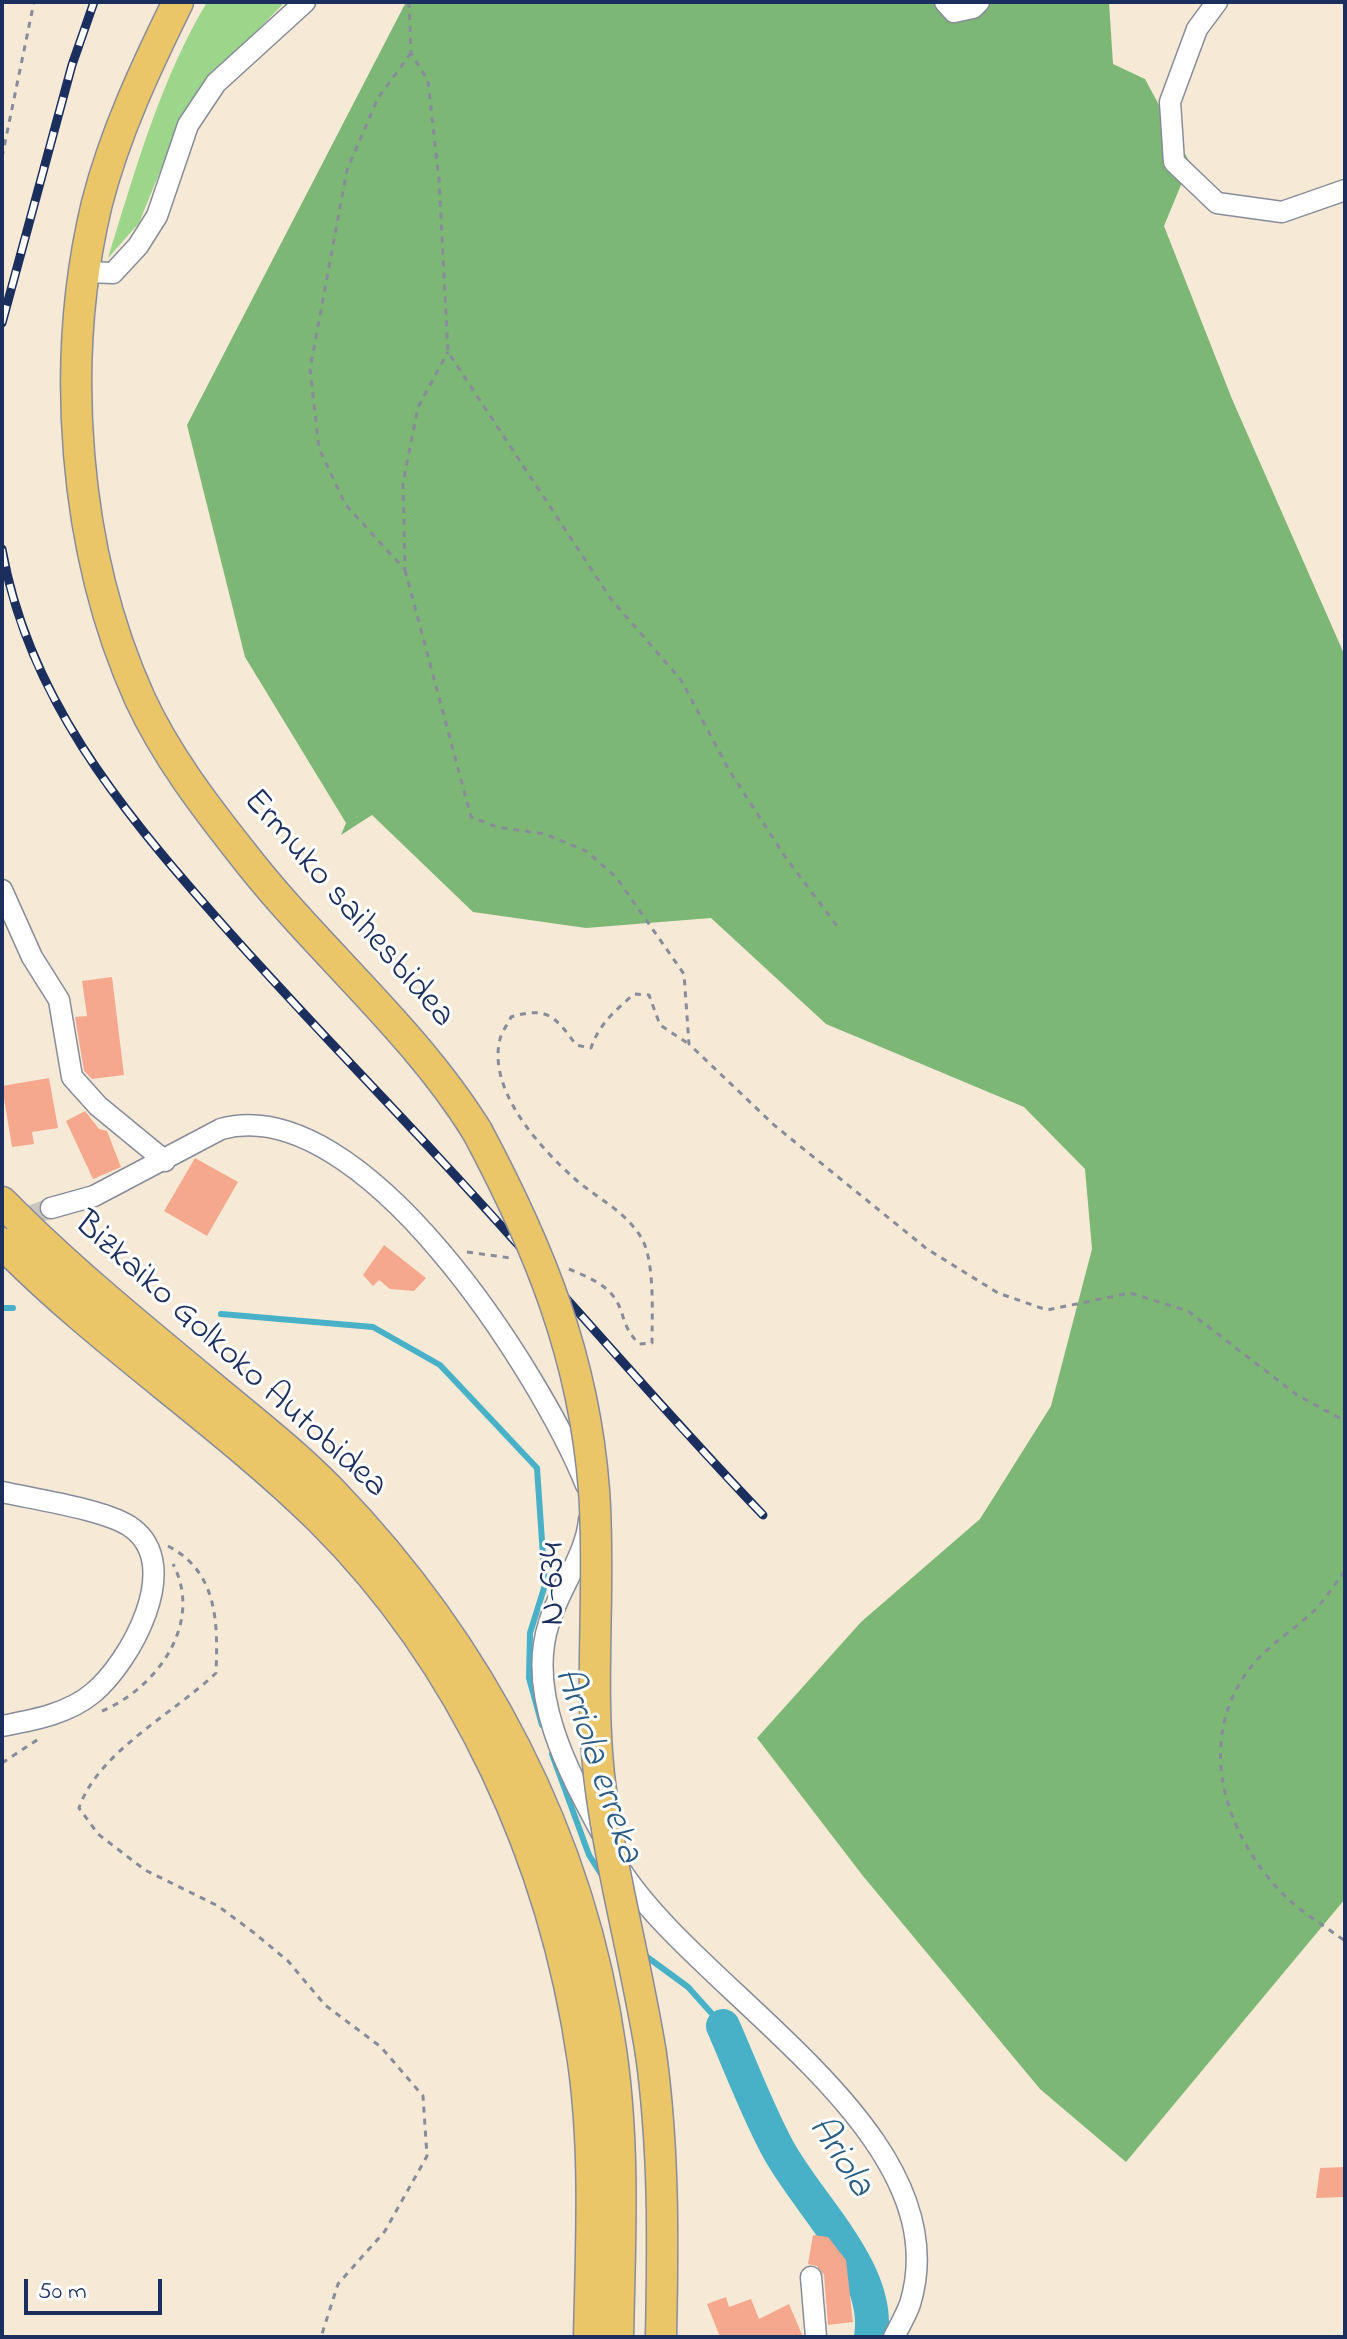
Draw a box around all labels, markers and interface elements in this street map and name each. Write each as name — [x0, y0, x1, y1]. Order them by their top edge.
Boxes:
street label: Ermuko saihesbidea — [232, 782, 462, 1038]
street label: Bizkaiko Golkoko Autobidea — [63, 1205, 395, 1509]
street label: N-634 — [534, 1542, 578, 1626]
water label: Arriola erreka — [540, 1662, 650, 1870]
water label: Ariola — [795, 2109, 881, 2207]
scale bar — [28, 2263, 166, 2313]
text: 50 m — [38, 2275, 87, 2310]

